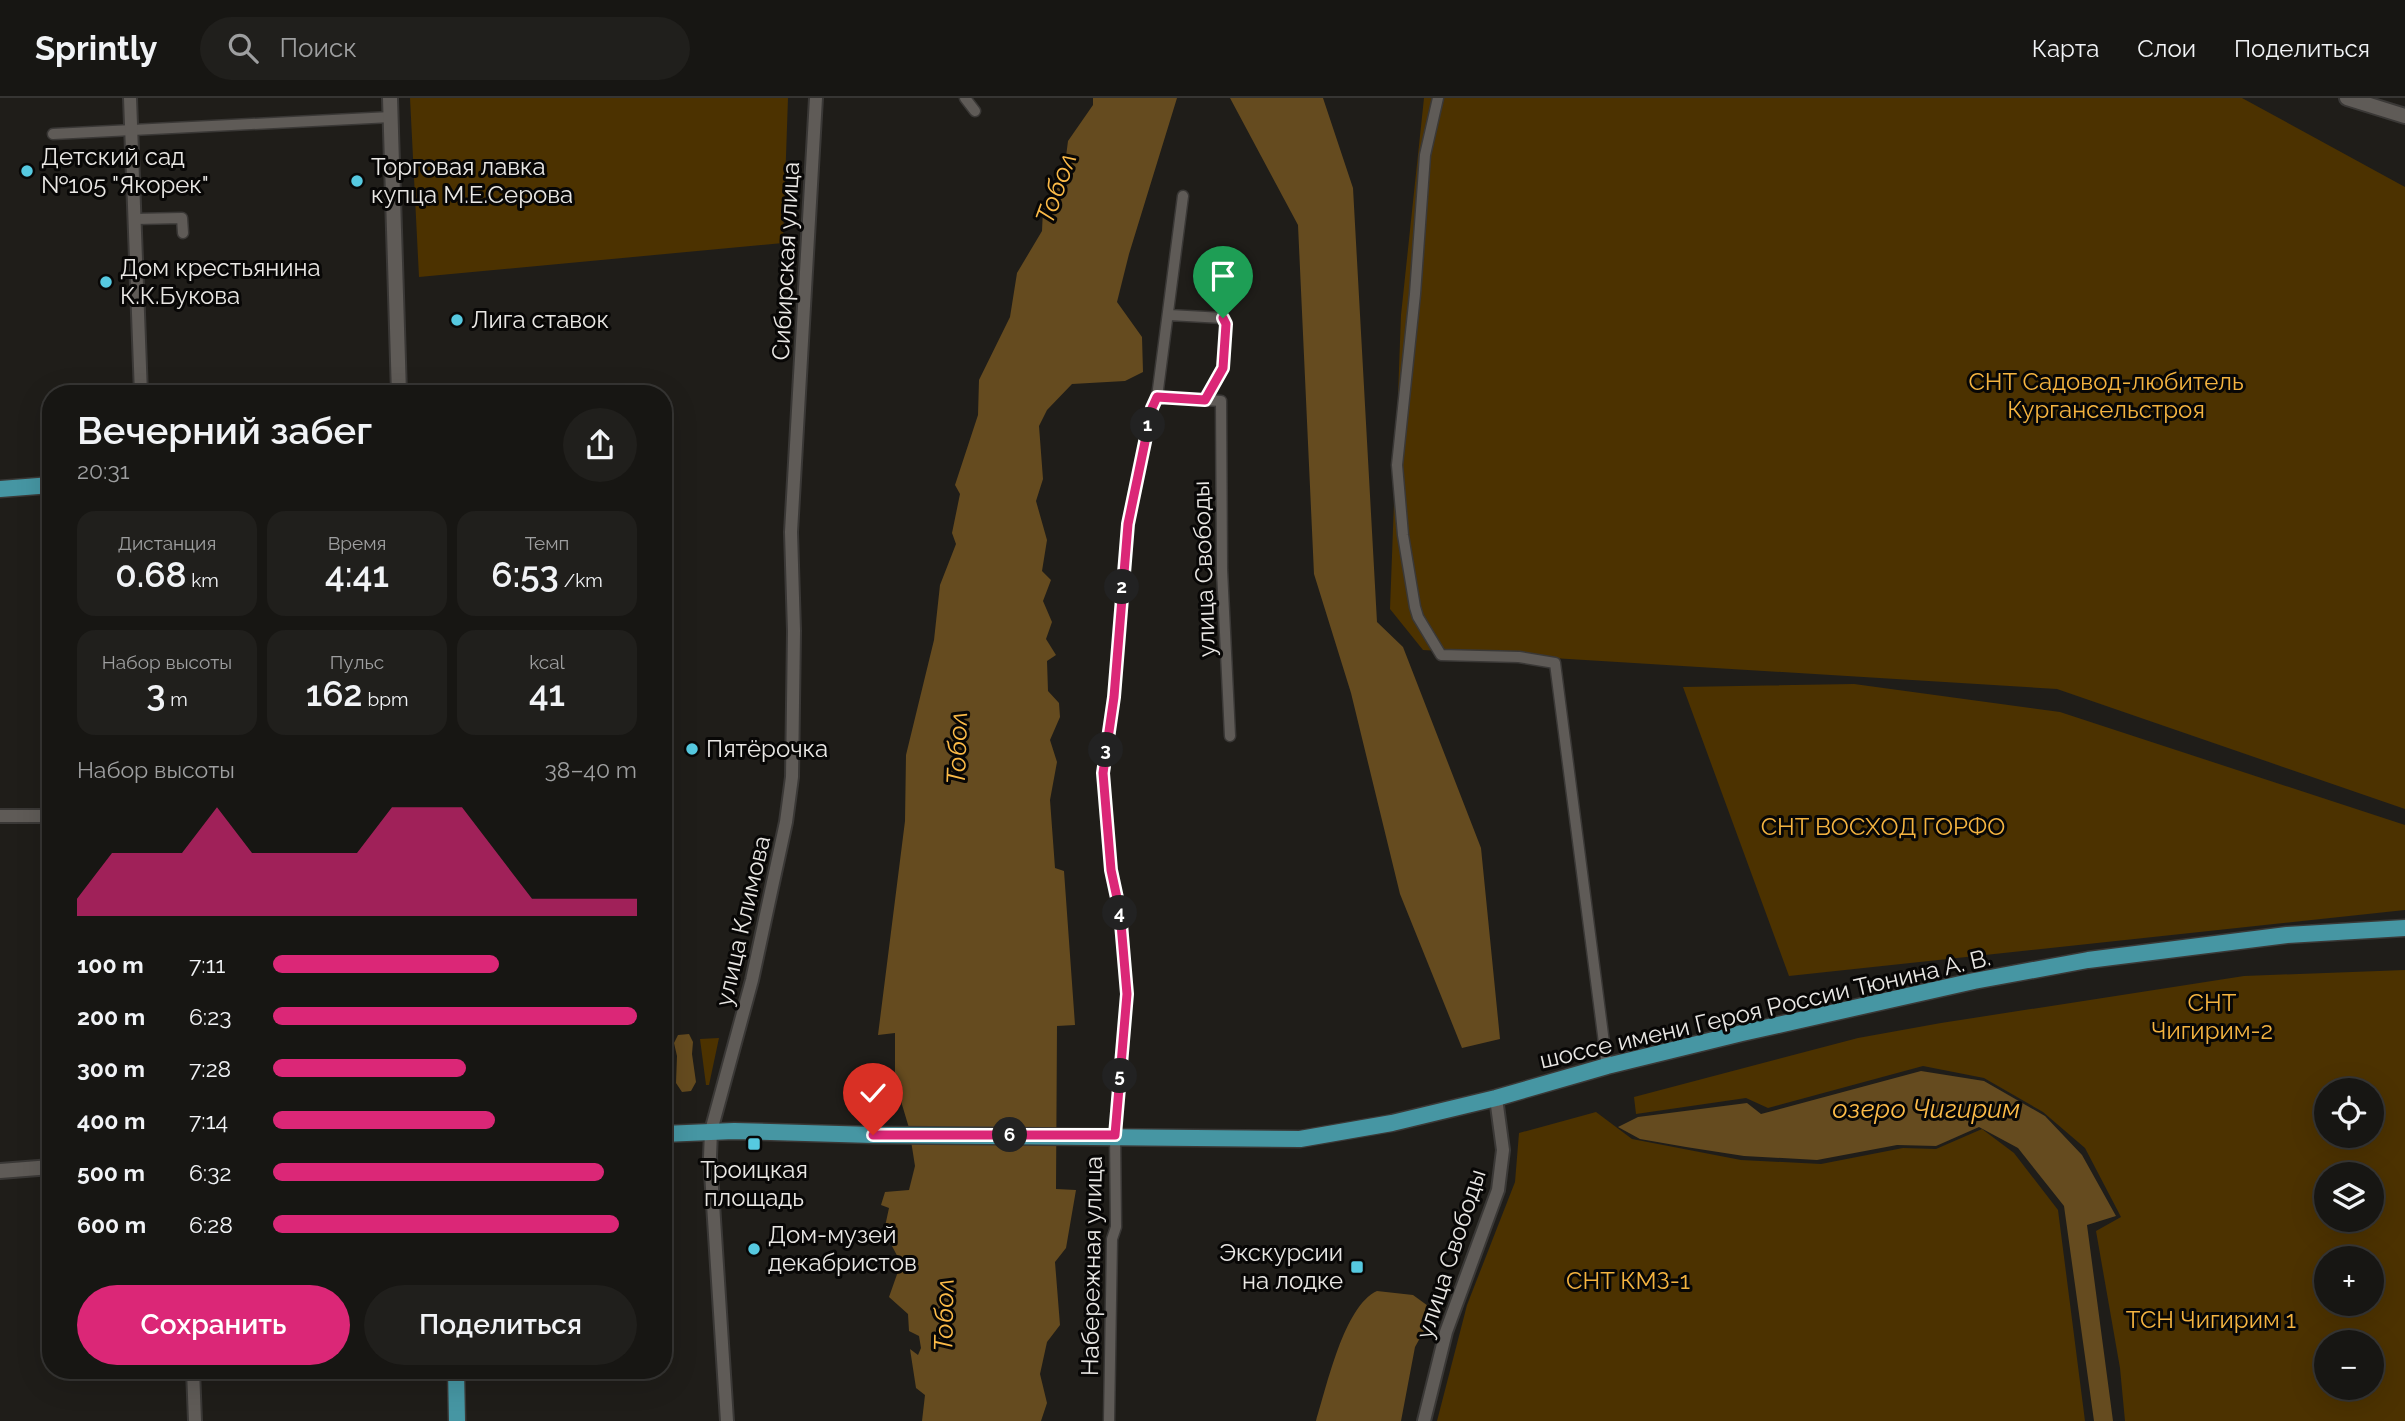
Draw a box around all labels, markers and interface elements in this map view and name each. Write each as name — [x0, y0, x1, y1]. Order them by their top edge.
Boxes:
search box — [200, 17, 690, 80]
text: Sprintly — [35, 29, 158, 68]
icon: search — [224, 29, 262, 67]
text: Поиск — [280, 33, 357, 63]
text: Карта — [2032, 34, 2099, 63]
text: Слои — [2137, 34, 2196, 63]
text: Поделиться — [2234, 34, 2370, 63]
place label: Детский сад №105 "Якорек" — [41, 142, 209, 199]
water label: Тобол — [1029, 148, 1083, 228]
place label: Торговая лавка купца М.Е.Серова — [371, 152, 573, 209]
street label: Сибирская улица — [766, 161, 805, 361]
marker: Детский сад №105 "Якорек" — [19, 163, 35, 179]
marker: Торговая лавка купца М.Е.Серова — [349, 173, 365, 189]
pin — [1193, 246, 1253, 318]
place label: Дом крестьянина К.К.Букова — [120, 253, 321, 310]
icon: arrive — [1204, 257, 1242, 295]
marker: Дом крестьянина К.К.Букова — [98, 274, 114, 290]
place label: Лига ставок — [471, 305, 609, 334]
marker: Лига ставок — [449, 312, 465, 328]
park label: СНТ Садовод-любитель Кургансельстроя — [1968, 367, 2244, 424]
text: Вечерний забег — [77, 408, 372, 453]
button: share — [563, 408, 637, 482]
pin: 1 — [1130, 408, 1166, 442]
text: 1 — [1143, 413, 1152, 435]
text: 20:31 — [77, 457, 130, 484]
street label: улица Свободы — [1186, 480, 1221, 658]
text: Дистанция — [118, 532, 216, 554]
text: Время — [328, 532, 386, 554]
text: Темп — [525, 532, 569, 554]
text: 0.68 — [115, 554, 186, 595]
text: 4:41 — [325, 554, 389, 595]
text: 6:53 — [491, 554, 559, 595]
text: km — [186, 569, 219, 591]
text: /km — [559, 569, 603, 591]
pin: 2 — [1104, 570, 1140, 604]
text: 2 — [1116, 575, 1127, 597]
text: Набор высоты — [102, 651, 232, 673]
text: Пульс — [330, 651, 384, 673]
text: kcal — [529, 651, 565, 673]
text: 3 — [146, 673, 165, 714]
text: 162 — [306, 673, 363, 714]
text: 41 — [529, 673, 565, 714]
text: m — [165, 688, 188, 710]
text: bpm — [363, 688, 408, 710]
water label: Тобол — [941, 711, 973, 785]
pin: 3 — [1088, 732, 1124, 768]
place label: Пятёрочка — [706, 734, 828, 763]
text: 3 — [1100, 738, 1111, 760]
marker: Пятёрочка — [684, 741, 700, 757]
text: Набор высоты — [77, 756, 235, 783]
text: 38–40 m — [544, 756, 637, 783]
park label: СНТ ВОСХОД ГОРФО — [1761, 812, 2005, 841]
street label: улица Климова — [709, 833, 776, 1009]
pin: 4 — [1102, 896, 1138, 930]
text: 4 — [1114, 901, 1125, 923]
street label: шоссе имени Героя России Тюнина А. В. — [1537, 942, 1993, 1075]
text: 100 m — [77, 951, 144, 978]
text: 7:11 — [189, 951, 225, 978]
park label: СНТ Чигирим-2 — [2151, 988, 2273, 1045]
text: 200 m — [77, 1003, 145, 1030]
text: 6:23 — [189, 1003, 231, 1030]
text: 300 m — [77, 1055, 145, 1082]
text: 7:28 — [189, 1055, 231, 1082]
pin: 5 — [1102, 1058, 1138, 1094]
pin — [843, 1063, 903, 1135]
text: 5 — [1114, 1064, 1125, 1086]
icon: check — [854, 1074, 892, 1112]
map controls — [2314, 1078, 2384, 1400]
button: locate — [2314, 1078, 2384, 1148]
water label: озеро Чигирим — [1832, 1094, 2020, 1124]
text: 400 m — [77, 1107, 145, 1134]
text: 7:14 — [189, 1107, 228, 1134]
pin: 6 — [992, 1118, 1028, 1152]
text: 6 — [1004, 1123, 1015, 1145]
marker: Троицкая площадь — [746, 1136, 762, 1152]
place label: Троицкая площадь — [700, 1155, 808, 1212]
street label: Набережная улица — [1075, 1156, 1108, 1376]
text: 500 m — [77, 1159, 145, 1186]
text: 6:32 — [189, 1159, 231, 1186]
button: layers — [2314, 1162, 2384, 1232]
street label: улица Свободы — [1409, 1165, 1492, 1342]
text: 600 m — [77, 1211, 146, 1238]
text: 6:28 — [189, 1211, 233, 1238]
place label: Дом-музей декабристов — [768, 1220, 917, 1277]
place label: Экскурсии на лодке — [1219, 1238, 1343, 1295]
marker: Дом-музей декабристов — [746, 1241, 762, 1257]
button: + — [2314, 1246, 2384, 1316]
marker: Экскурсии на лодке — [1349, 1259, 1365, 1275]
park label: СНТ КМЗ-1 — [1566, 1266, 1690, 1295]
water label: Тобол — [928, 1278, 960, 1352]
button: Сохранить — [77, 1285, 350, 1365]
button: Поделиться — [364, 1285, 637, 1365]
park label: ТСН Чигирим 1 — [2126, 1305, 2296, 1334]
button: − — [2314, 1330, 2384, 1400]

